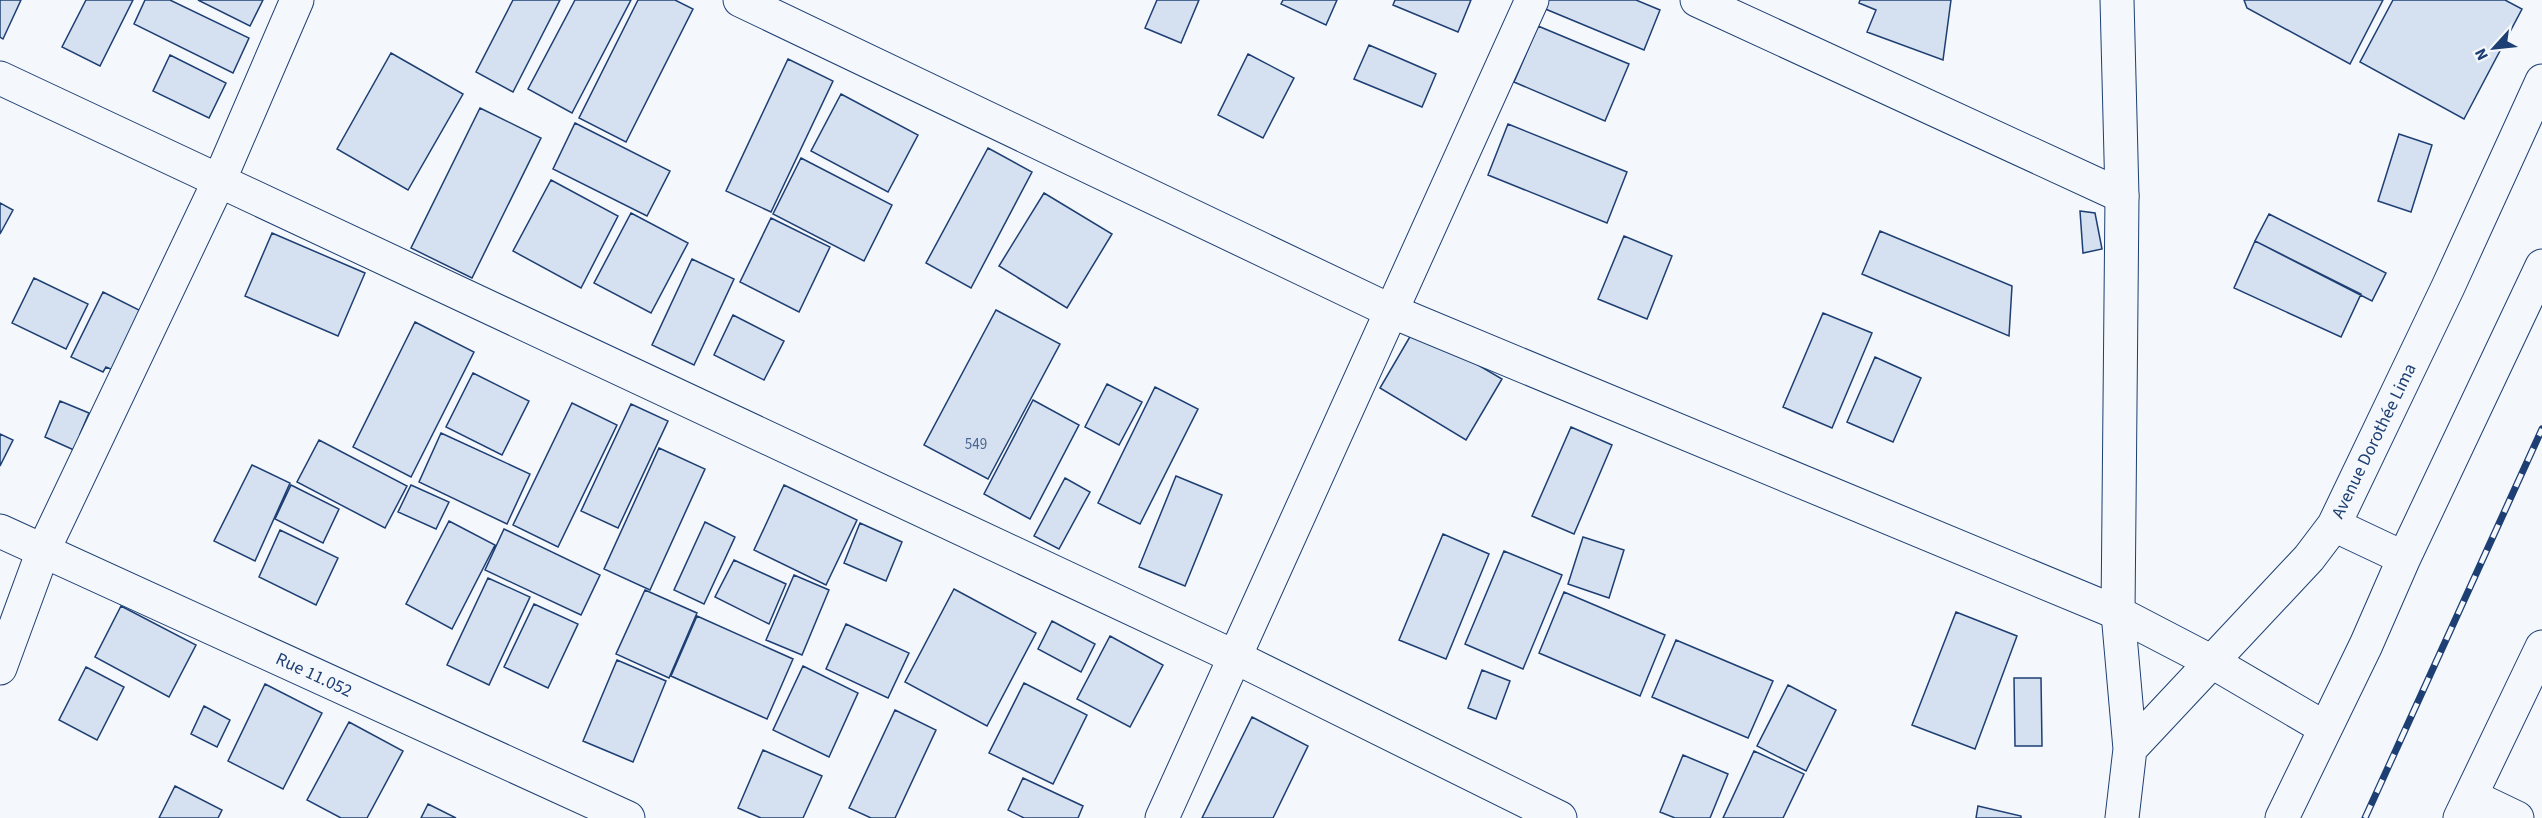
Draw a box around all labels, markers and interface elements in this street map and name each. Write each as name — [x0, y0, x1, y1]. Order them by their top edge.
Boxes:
north arrow — [2464, 18, 2524, 78]
text: N — [2469, 45, 2494, 64]
street label: Avenue Dorothée Lima — [2326, 359, 2422, 523]
house number: 549 — [965, 434, 987, 455]
street label: Rue 11.052 — [272, 646, 356, 704]

